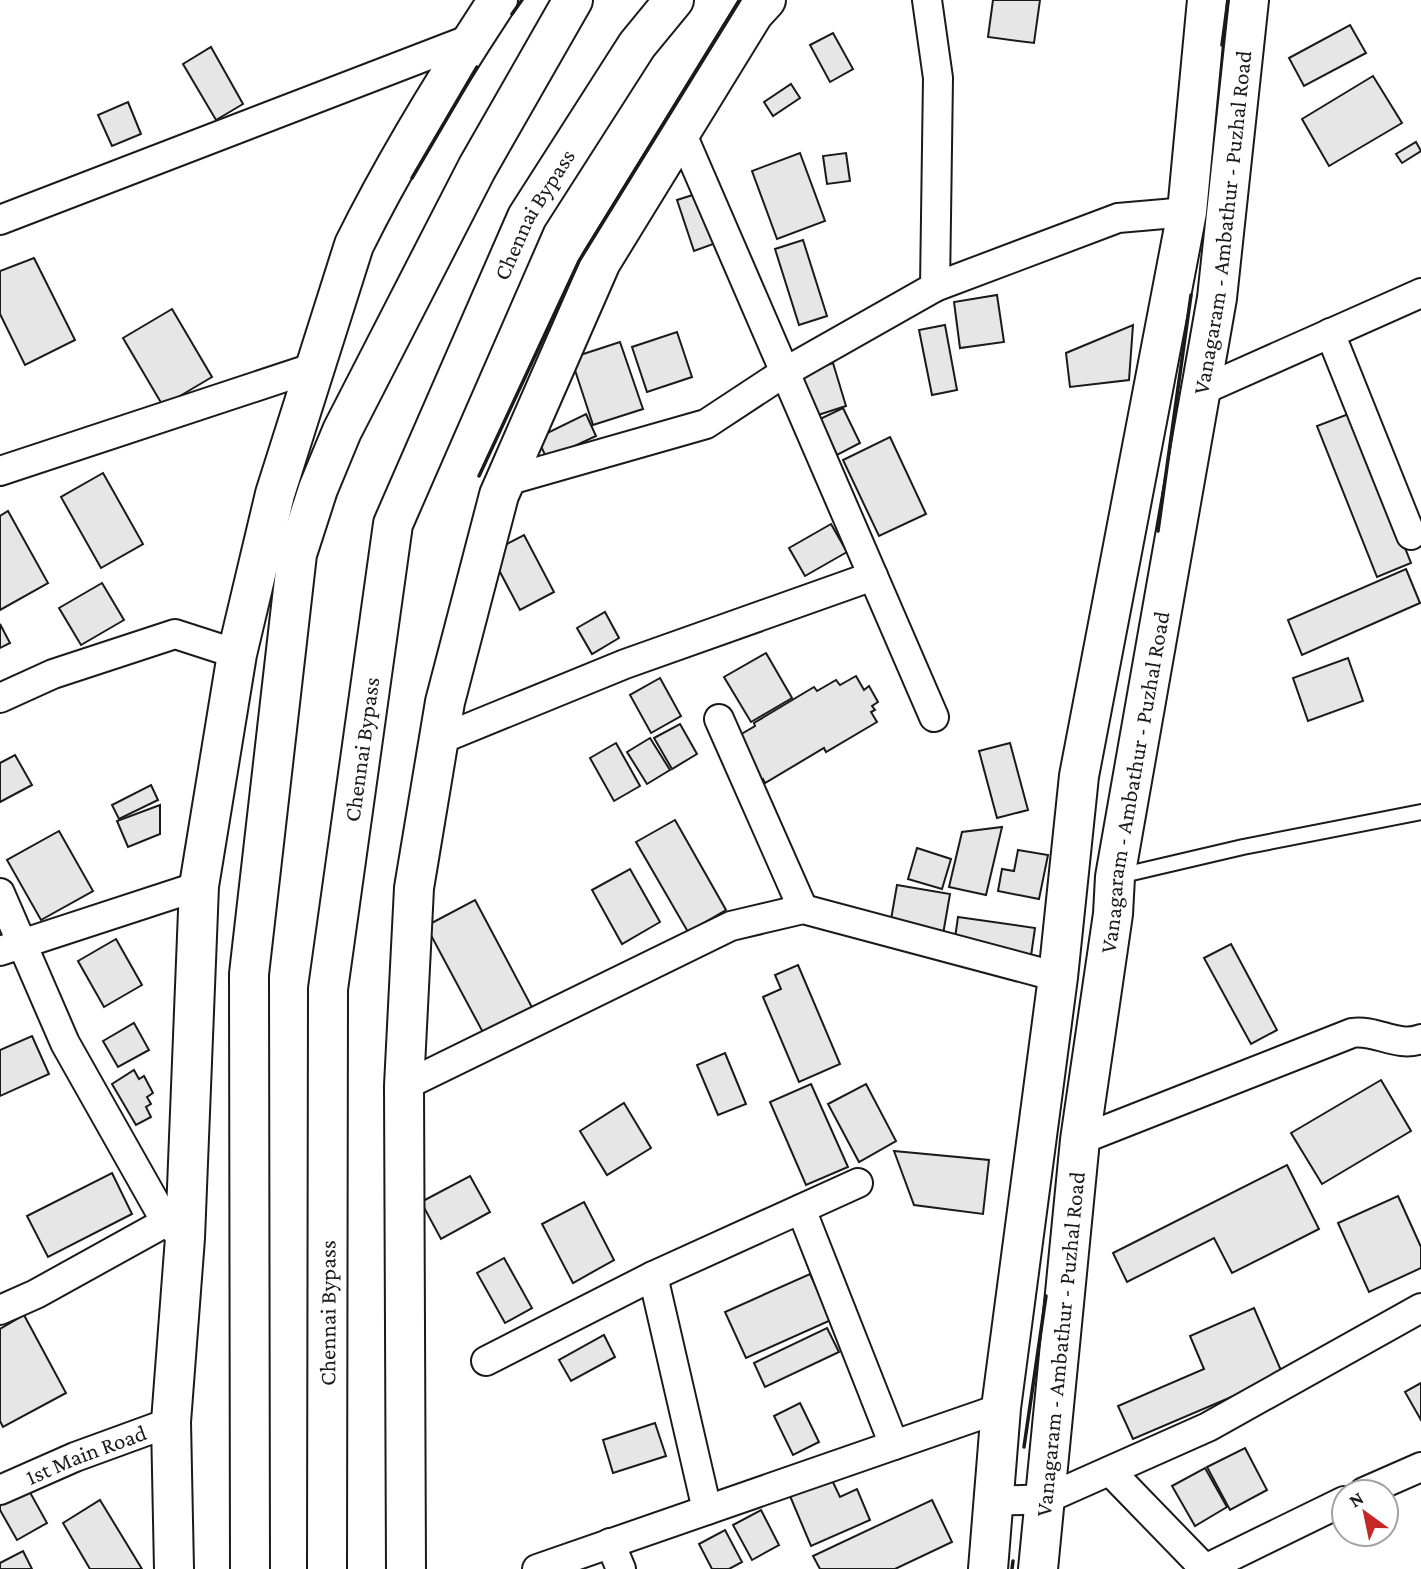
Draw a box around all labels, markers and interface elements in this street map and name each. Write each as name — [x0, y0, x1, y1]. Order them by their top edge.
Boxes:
street label: Vanagaram - Ambathur - Puzhal Road — [1187, 49, 1256, 396]
street label: Chennai Bypass — [488, 144, 580, 284]
street label: Vanagaram - Ambathur - Puzhal Road — [1094, 609, 1175, 955]
street label: Chennai Bypass — [339, 675, 384, 823]
street label: Vanagaram - Ambathur - Puzhal Road — [1030, 1170, 1090, 1518]
street label: Chennai Bypass — [314, 1240, 341, 1386]
street label: 1st Main Road — [21, 1419, 150, 1490]
north arrow — [1330, 1478, 1400, 1548]
text: N — [1345, 1487, 1367, 1511]

